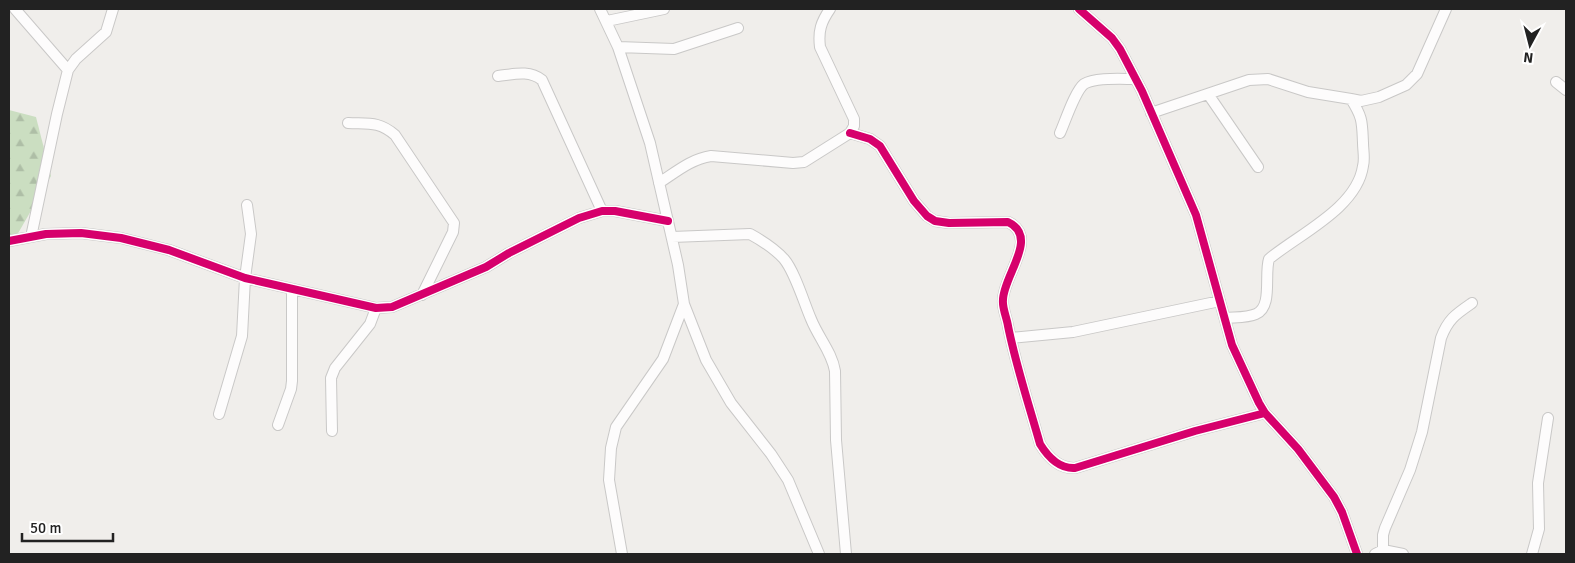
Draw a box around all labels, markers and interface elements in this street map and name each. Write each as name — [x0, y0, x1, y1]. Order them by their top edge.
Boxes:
north arrow — [1505, 20, 1555, 70]
text: N — [1523, 48, 1534, 66]
scale bar — [22, 510, 114, 542]
text: 50 m — [30, 519, 61, 537]

